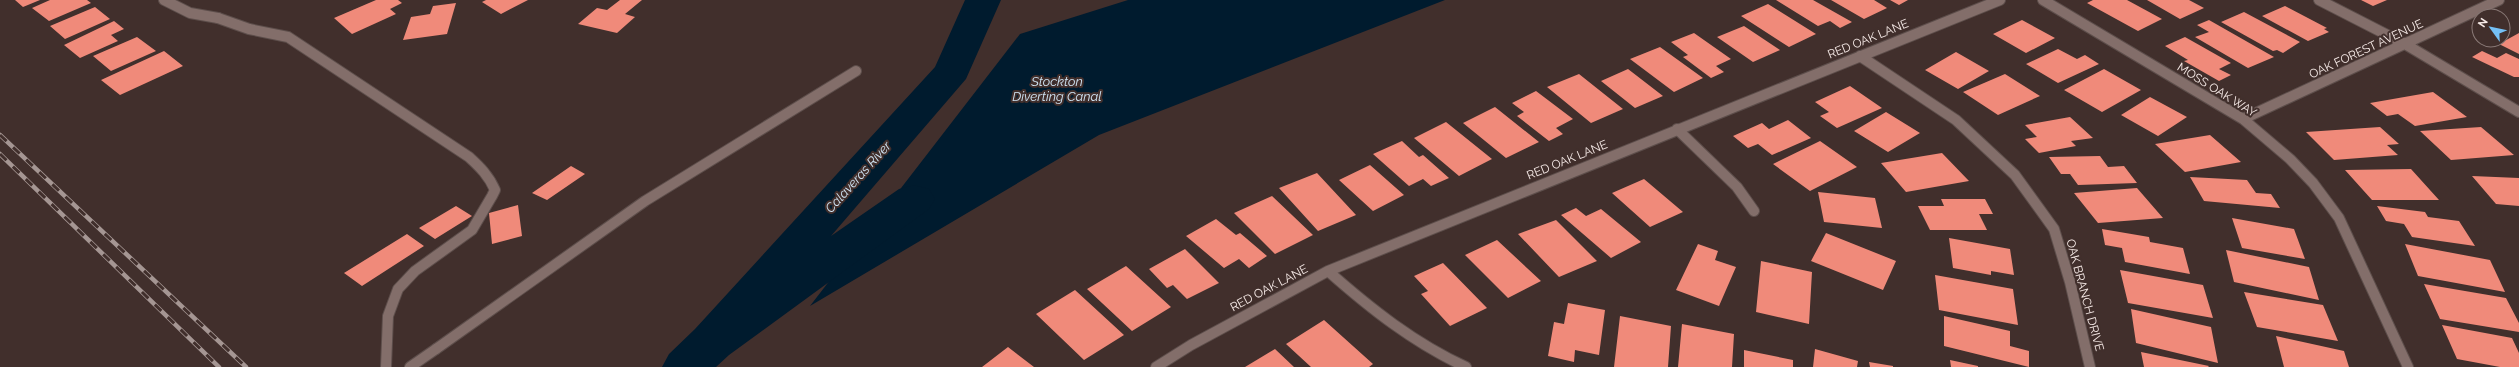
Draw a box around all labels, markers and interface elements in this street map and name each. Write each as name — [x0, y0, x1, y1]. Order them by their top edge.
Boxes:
north arrow — [2471, 8, 2511, 48]
street label: RED OAK LANE — [1826, 16, 1910, 62]
street label: OAK FOREST AVENUE — [2307, 16, 2425, 82]
text: N — [2475, 16, 2491, 30]
street label: MOSS OAK WAY — [2175, 60, 2259, 120]
water label: Stockton Diverting Canal — [1012, 74, 1102, 104]
street label: RED OAK LANE — [1525, 137, 1609, 183]
water label: Calaveras River — [822, 138, 894, 216]
street label: OAK BRANCH DRIVE — [2063, 237, 2107, 353]
street label: RED OAK LANE — [1228, 262, 1310, 314]

